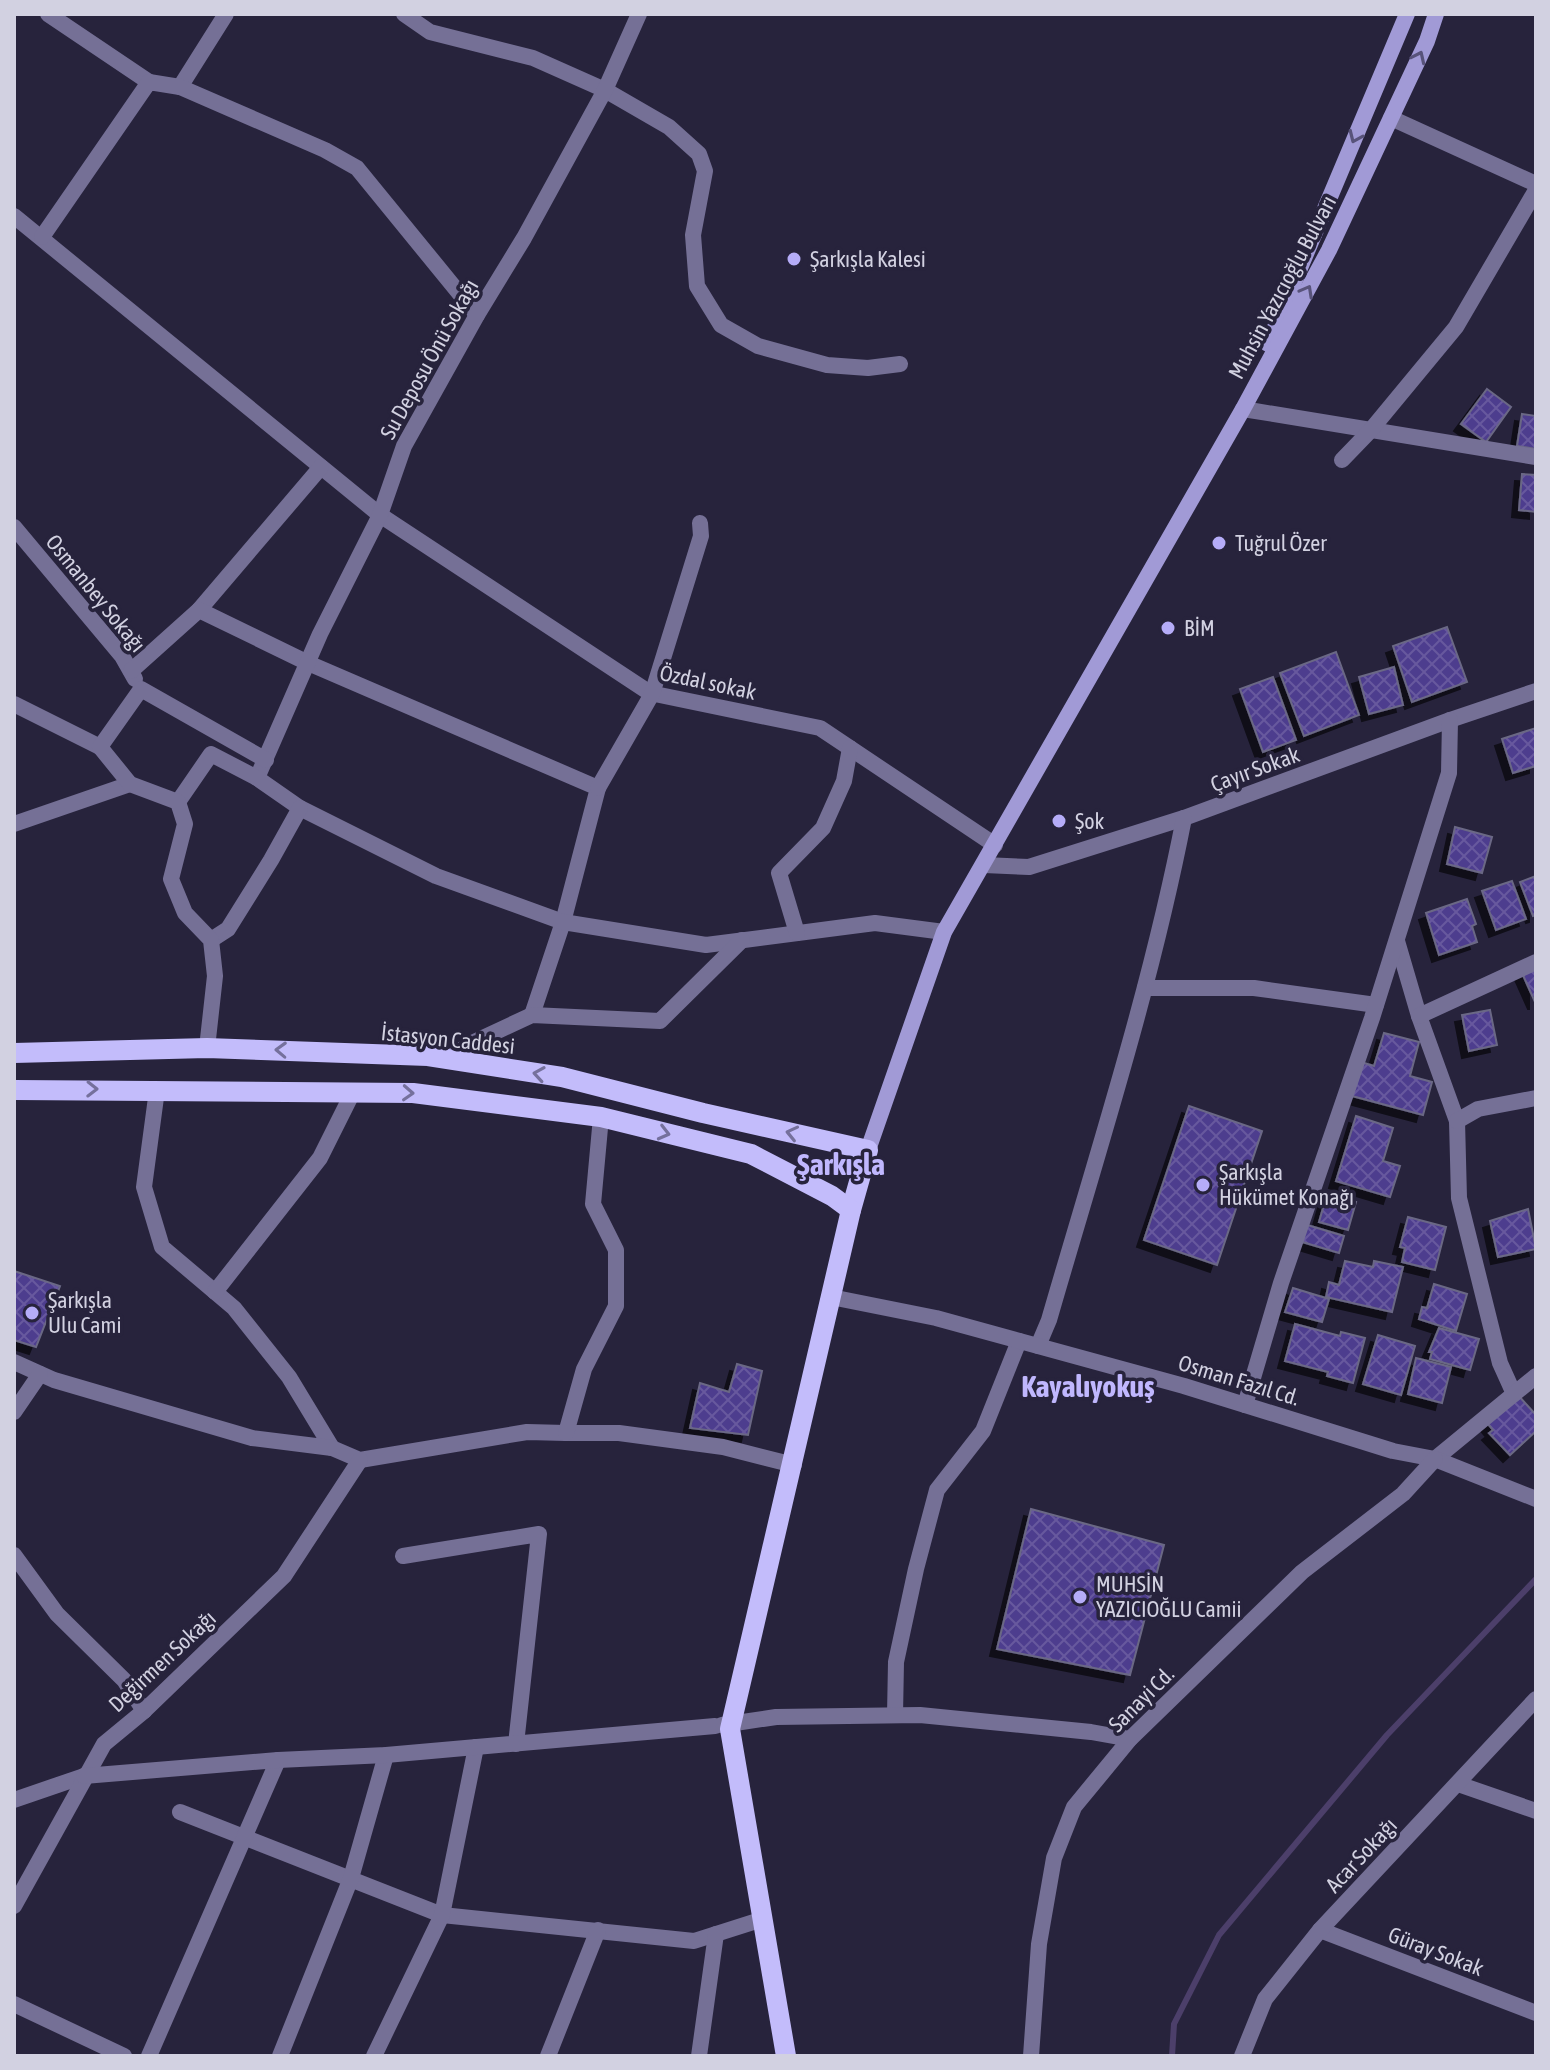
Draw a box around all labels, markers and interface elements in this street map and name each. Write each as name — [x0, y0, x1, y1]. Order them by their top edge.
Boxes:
one-way arrow — [1410, 50, 1426, 65]
one-way arrow — [1349, 129, 1365, 144]
street label: Muhsin Yazıcıoğlu Bulvarı — [1223, 191, 1341, 383]
place label: Şarkışla Kalesi — [810, 246, 926, 272]
marker: Şarkışla Kalesi — [785, 250, 803, 268]
street label: Su Deposu Önü Sokağı — [374, 275, 484, 443]
one-way arrow — [1297, 285, 1313, 300]
street label: Osmanbey Sokağı — [41, 529, 151, 657]
place label: Tuğrul Özer — [1235, 530, 1327, 556]
marker: Tuğrul Özer — [1210, 534, 1228, 552]
place label: BİM — [1184, 615, 1215, 641]
marker: BİM — [1159, 619, 1177, 637]
street label: Özdal sokak — [657, 659, 759, 705]
street label: Çayır Sokak — [1207, 741, 1303, 797]
place label: Şok — [1075, 808, 1105, 834]
marker: Şok — [1050, 812, 1068, 830]
street label: İstasyon Caddesi — [380, 1019, 516, 1059]
one-way arrow — [274, 1042, 287, 1059]
one-way arrow — [533, 1066, 546, 1083]
one-way arrow — [86, 1080, 99, 1098]
one-way arrow — [402, 1085, 415, 1102]
one-way arrow — [657, 1123, 671, 1140]
one-way arrow — [786, 1125, 800, 1142]
district label: Şarkışla — [797, 1147, 885, 1181]
place label: Şarkışla Hükümet Konağı — [1219, 1159, 1354, 1210]
marker: Şarkışla Hükümet Konağı — [1194, 1176, 1212, 1194]
place label: Şarkışla Ulu Cami — [48, 1287, 121, 1338]
marker: Şarkışla Ulu Cami — [23, 1304, 41, 1322]
street label: Osman Fazıl Cd. — [1175, 1349, 1303, 1411]
district label: Kayalıyokuş — [1021, 1369, 1155, 1403]
place label: MUHSİN YAZICIOĞLU Camii — [1096, 1571, 1242, 1622]
marker: MUHSİN YAZICIOĞLU Camii — [1071, 1588, 1089, 1606]
street label: Değirmen Sokağı — [103, 1605, 221, 1717]
street label: Sanayi Cd. — [1103, 1661, 1179, 1737]
street label: Acar Sokağı — [1320, 1812, 1402, 1898]
street label: Güray Sokak — [1385, 1921, 1488, 1981]

